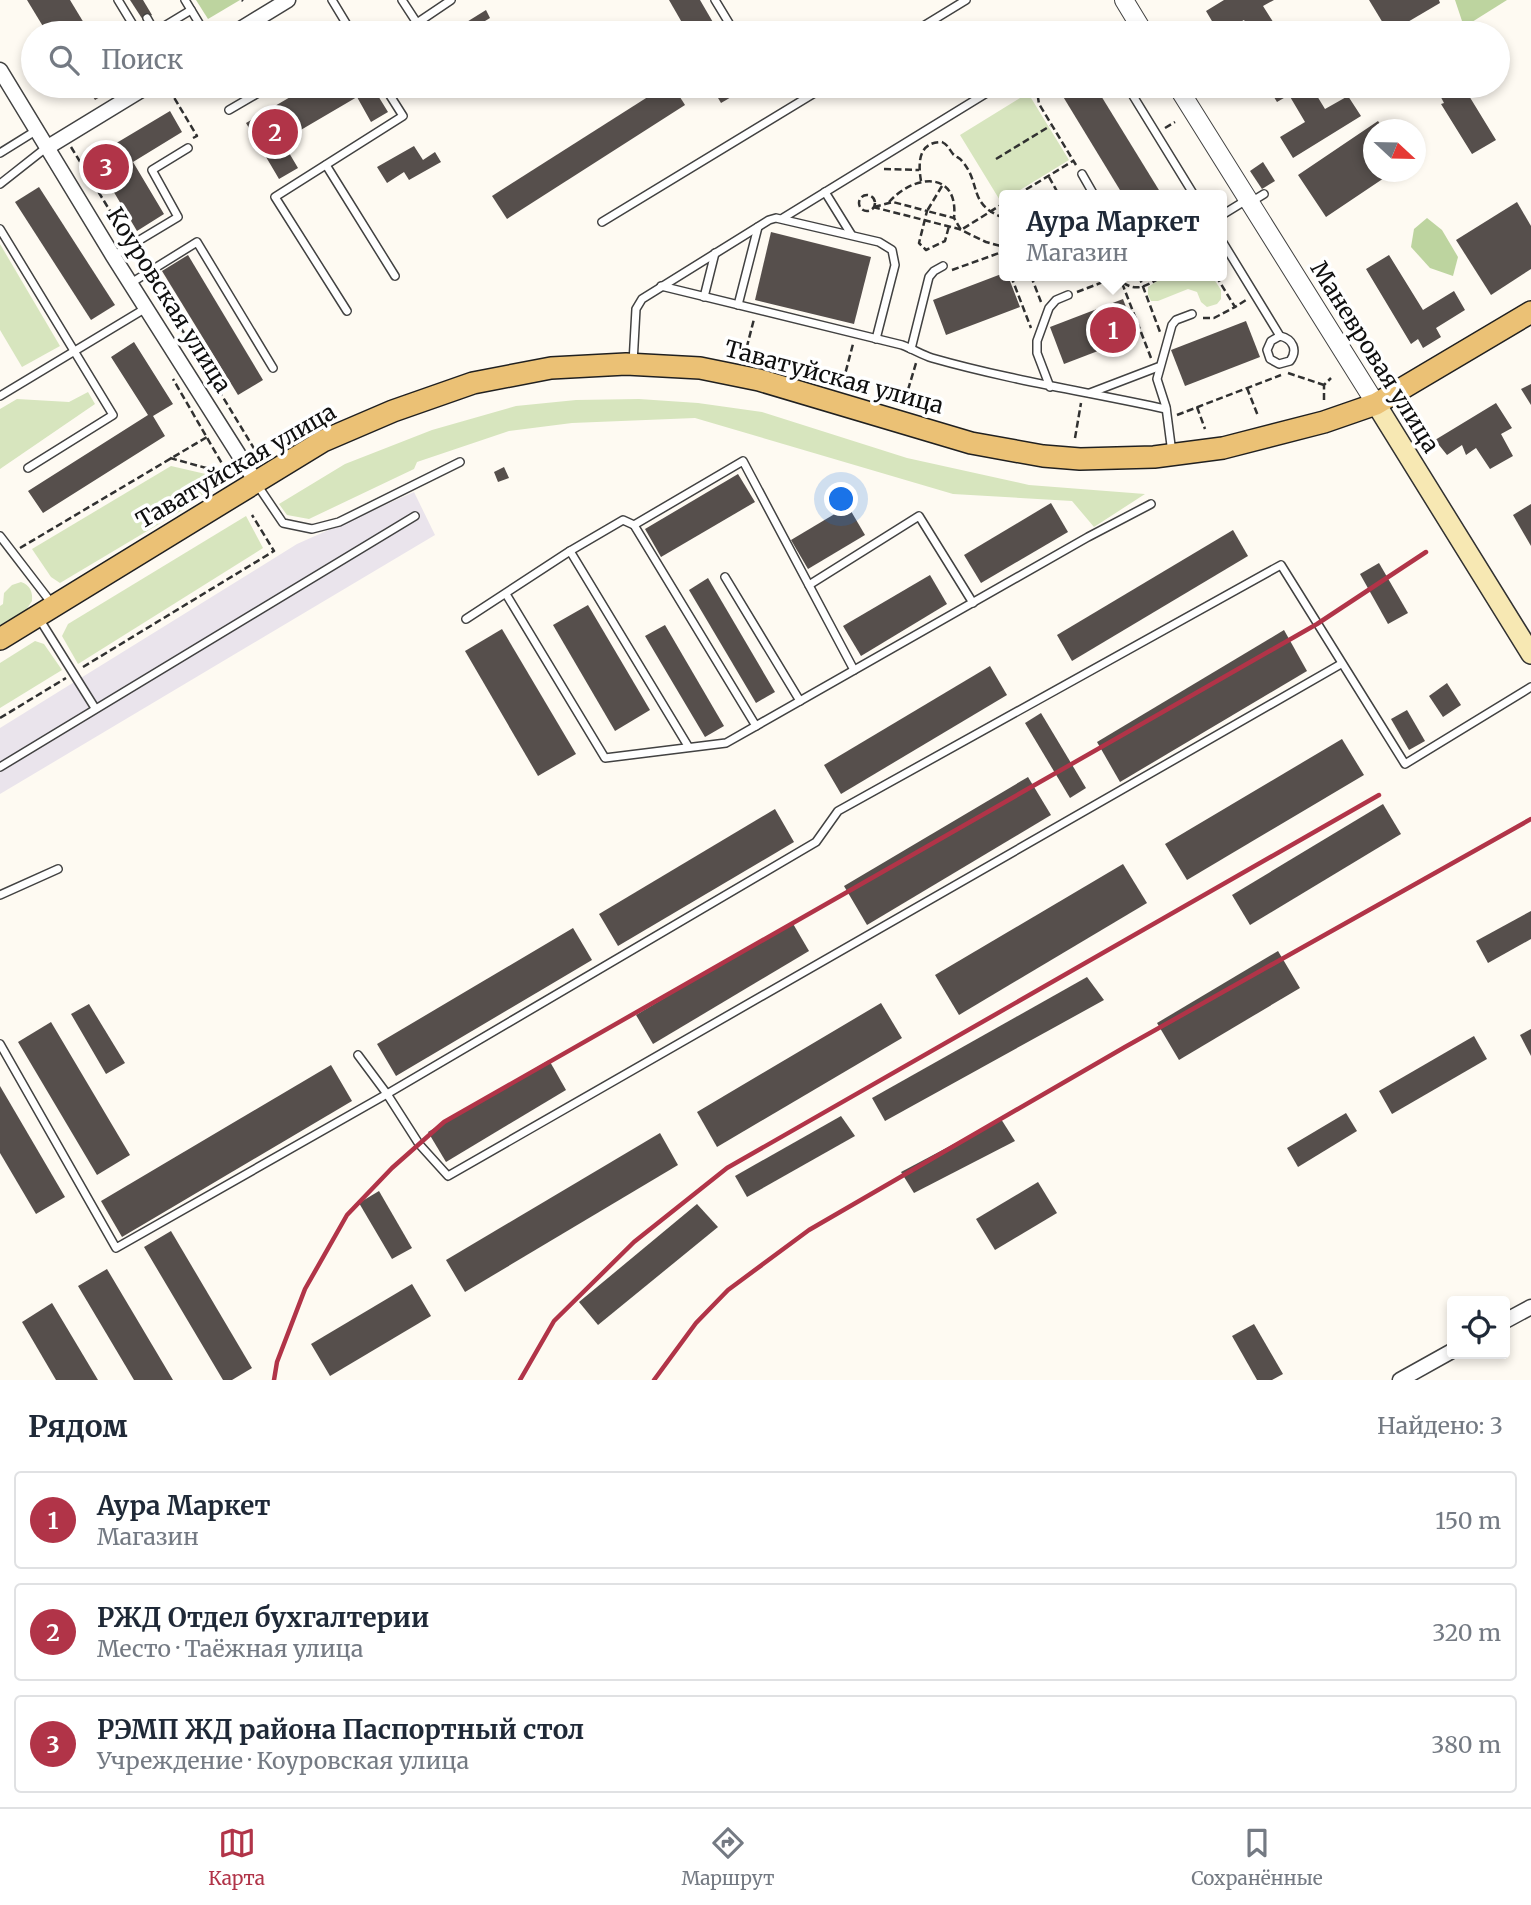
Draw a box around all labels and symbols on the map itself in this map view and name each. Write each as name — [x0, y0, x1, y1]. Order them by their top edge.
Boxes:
pin: 2 — [252, 106, 298, 158]
north arrow — [1363, 119, 1426, 182]
pin: 3 — [83, 141, 129, 193]
street label: Коуровская улица — [101, 202, 238, 398]
street label: Маневровая улица — [1305, 256, 1446, 458]
pin: 1 — [1090, 304, 1136, 356]
street label: Таватуйская улица — [721, 333, 947, 420]
street label: Таватуйская улица — [131, 397, 341, 535]
your location — [824, 482, 858, 516]

